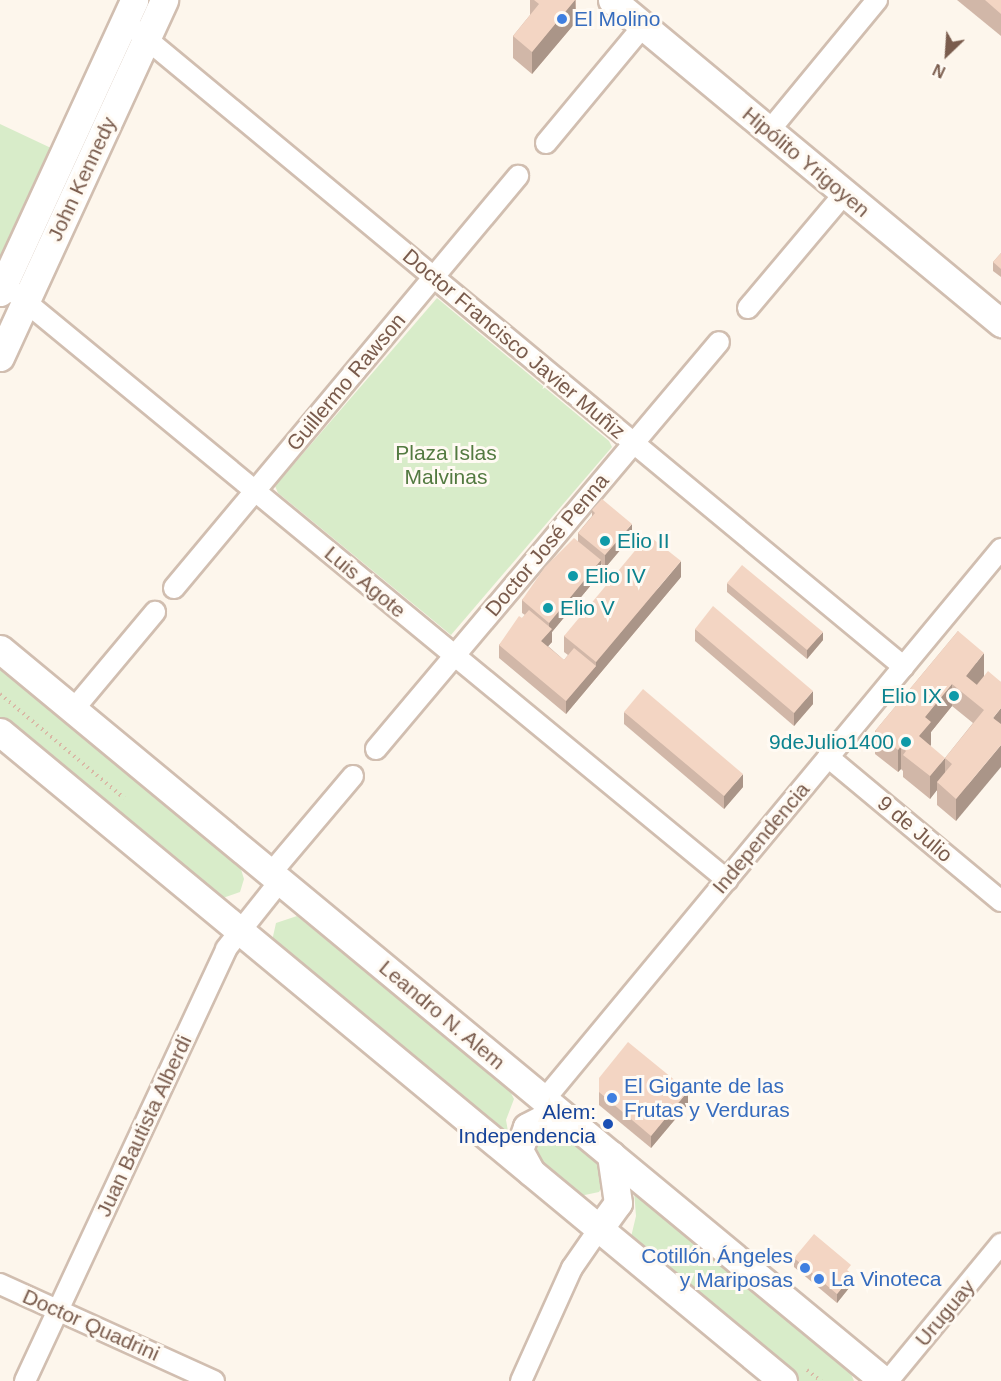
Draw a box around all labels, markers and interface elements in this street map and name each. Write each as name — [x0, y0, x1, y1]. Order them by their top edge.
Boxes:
place label: El Molino — [574, 6, 660, 32]
marker: El Molino — [555, 12, 569, 26]
north arrow — [917, 24, 977, 84]
text: N — [930, 61, 948, 81]
street label: Hipólito Yrigoyen — [737, 101, 875, 223]
street label: John Kennedy — [42, 113, 122, 245]
street label: Doctor Francisco Javier Muñiz — [398, 244, 630, 444]
street label: Guillermo Rawson — [281, 308, 411, 456]
park label: Plaza Islas Malvinas — [395, 440, 497, 490]
street label: Doctor José Penna — [480, 468, 614, 622]
place label: Elio II — [617, 528, 670, 554]
marker: Elio II — [598, 534, 612, 548]
street label: Luis Agote — [319, 540, 411, 624]
place label: Elio IV — [585, 563, 646, 589]
marker: Elio IV — [566, 569, 580, 583]
place label: Elio V — [560, 595, 615, 621]
marker: Elio V — [541, 601, 555, 615]
place label: Elio IX — [881, 683, 942, 709]
marker: Elio IX — [947, 689, 961, 703]
place label: 9deJulio1400 — [769, 729, 894, 755]
marker: 9deJulio1400 — [899, 735, 913, 749]
street label: Independencia — [707, 777, 815, 899]
street label: 9 de Julio — [872, 790, 958, 868]
street label: Leandro N. Alem — [374, 955, 510, 1075]
street label: Juan Bautista Alberdi — [91, 1031, 197, 1221]
place label: El Gigante de las Frutas y Verduras — [624, 1073, 790, 1123]
marker: El Gigante de las Frutas y Verduras — [605, 1091, 619, 1105]
place label: Alem: Independencia — [458, 1099, 596, 1149]
marker: Alem: Independencia — [601, 1117, 615, 1131]
place label: Cotillón Ángeles y Mariposas — [641, 1243, 793, 1293]
marker: Cotillón Ángeles y Mariposas — [798, 1261, 812, 1275]
place label: La Vinoteca — [831, 1266, 942, 1292]
marker: La Vinoteca — [812, 1272, 826, 1286]
street label: Uruguay — [910, 1274, 980, 1352]
street label: Doctor Quadrini — [19, 1284, 163, 1366]

